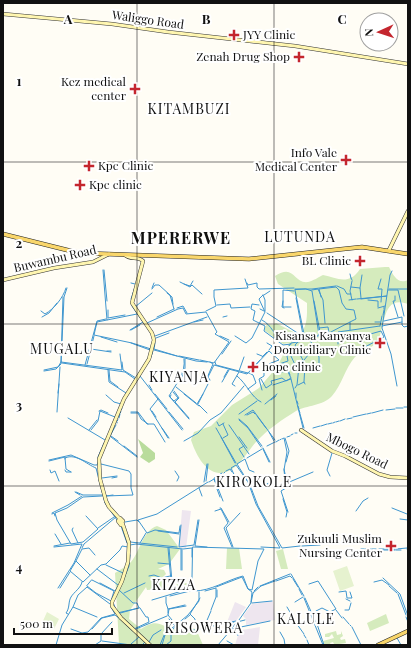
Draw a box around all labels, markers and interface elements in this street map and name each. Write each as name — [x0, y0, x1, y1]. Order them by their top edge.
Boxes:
street label: Waliggo Road — [110, 6, 185, 32]
text: A — [63, 10, 73, 27]
text: B — [202, 10, 211, 27]
text: C — [337, 10, 347, 27]
north arrow — [359, 12, 399, 52]
place label: JYY Clinic — [242, 26, 296, 42]
text: N — [361, 28, 376, 37]
marker: JYY Clinic — [228, 29, 240, 41]
place label: Zenah Drug Shop — [196, 48, 290, 64]
marker: Zenah Drug Shop — [293, 51, 305, 63]
text: 1 — [17, 72, 22, 89]
place label: Kez medical center — [61, 73, 127, 103]
marker: Kez medical center — [129, 83, 141, 95]
district label: KITAMBUZI — [148, 99, 230, 118]
place label: Info Vale Medical Center — [255, 144, 338, 174]
marker: Info Vale Medical Center — [340, 154, 352, 166]
place label: Kpc Clinic — [98, 157, 154, 173]
marker: Kpc Clinic — [83, 160, 95, 172]
place label: Kpc clinic — [89, 176, 142, 192]
marker: Kpc clinic — [74, 179, 86, 191]
district label: MPERERWE — [131, 227, 231, 248]
district label: LUTUNDA — [264, 227, 336, 246]
text: 2 — [16, 234, 23, 251]
street label: Buwambu Road — [12, 241, 98, 275]
place label: BL Clinic — [302, 252, 351, 268]
marker: BL Clinic — [354, 255, 366, 267]
place label: Kisansa Kanyanya Domiciliary Clinic — [274, 327, 371, 357]
marker: Kisansa Kanyanya Domiciliary Clinic — [374, 337, 386, 349]
district label: MUGALU — [30, 339, 94, 358]
place label: hope clinic — [262, 358, 321, 374]
marker: hope clinic — [247, 361, 259, 373]
district label: KIYANJA — [149, 367, 209, 386]
text: 3 — [16, 396, 22, 413]
street label: Mbogo Road — [324, 428, 391, 472]
district label: KIROKOLE — [216, 472, 292, 491]
place label: Zukuuli Muslim Nursing Center — [297, 530, 383, 560]
marker: Zukuuli Muslim Nursing Center — [385, 540, 397, 552]
text: 4 — [16, 558, 23, 575]
district label: KIZZA — [152, 575, 196, 594]
district label: KALULE — [277, 609, 335, 628]
scale bar — [14, 610, 112, 636]
text: 500 m — [20, 615, 53, 631]
district label: KISOWERA — [165, 618, 243, 637]

